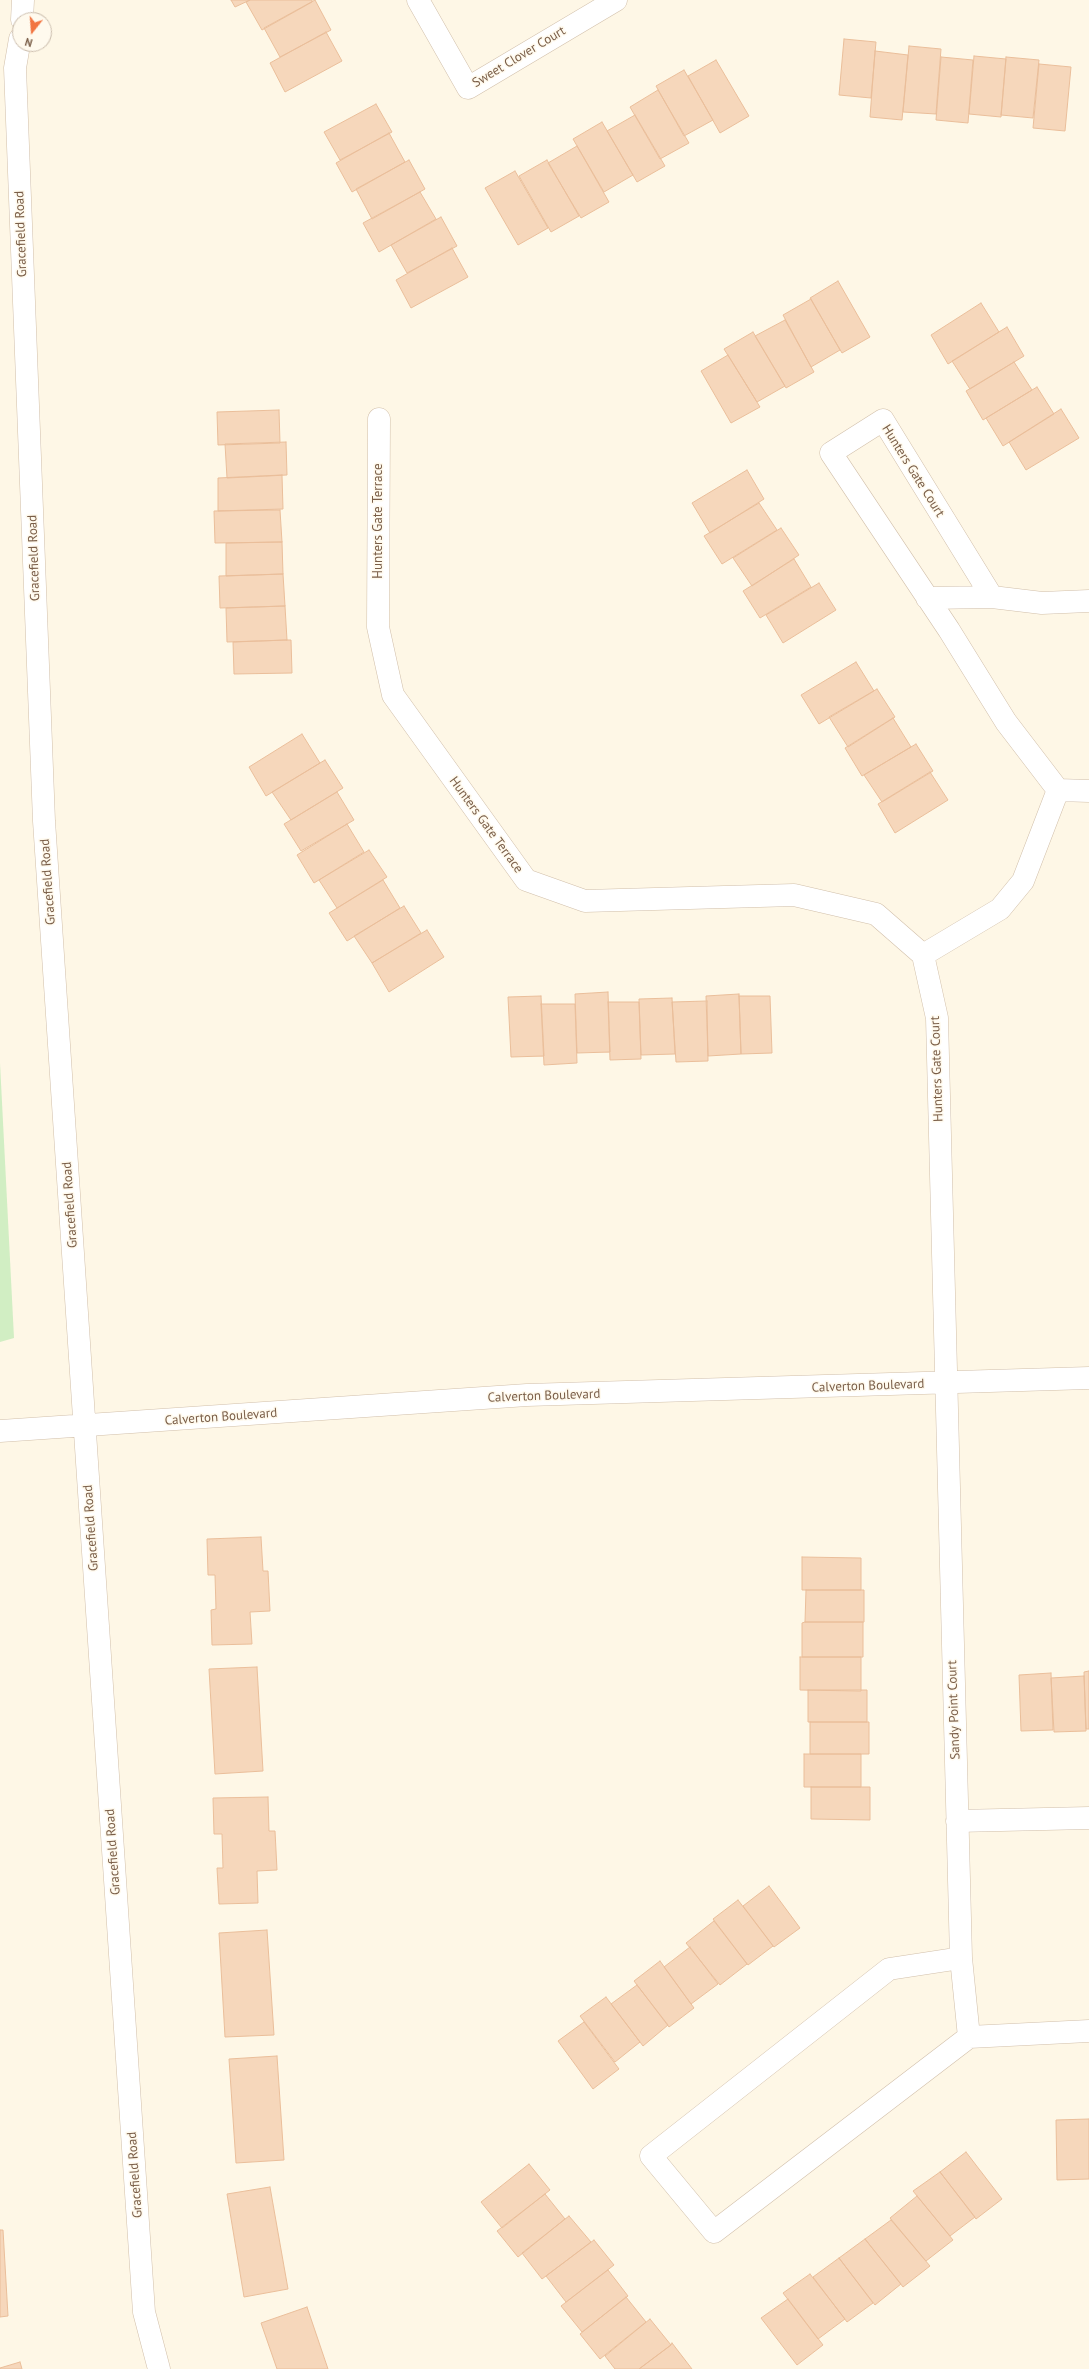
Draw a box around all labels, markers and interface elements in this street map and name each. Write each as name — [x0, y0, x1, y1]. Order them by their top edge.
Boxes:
north arrow — [12, 12, 52, 52]
street label: Sweet Clover Court — [470, 23, 568, 91]
text: N — [23, 35, 34, 50]
street label: Gracefield Road — [12, 191, 30, 277]
street label: Hunters Gate Court — [878, 422, 948, 520]
street label: Hunters Gate Terrace — [370, 463, 386, 579]
street label: Gracefield Road — [25, 515, 43, 601]
street label: Hunters Gate Terrace — [446, 774, 526, 876]
street label: Gracefield Road — [37, 838, 59, 926]
street label: Hunters Gate Court — [927, 1016, 947, 1122]
street label: Gracefield Road — [59, 1161, 81, 1249]
street label: Calverton Boulevard — [811, 1376, 925, 1396]
street label: Calverton Boulevard — [487, 1386, 601, 1406]
street label: Calverton Boulevard — [164, 1405, 278, 1429]
street label: Gracefield Road — [80, 1484, 102, 1572]
street label: Sandy Point Court — [944, 1660, 964, 1760]
street label: Gracefield Road — [102, 1808, 124, 1896]
street label: Gracefield Road — [124, 2131, 146, 2219]

